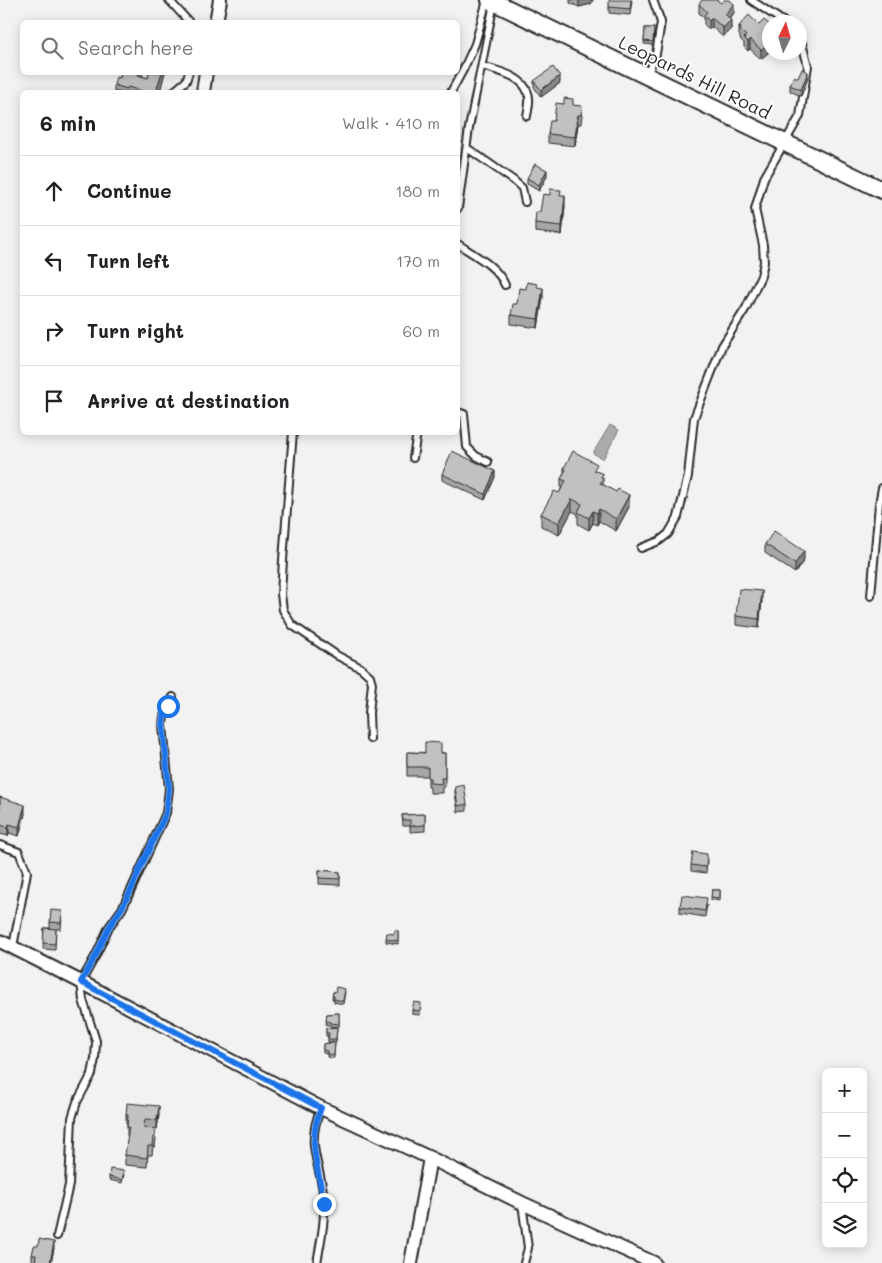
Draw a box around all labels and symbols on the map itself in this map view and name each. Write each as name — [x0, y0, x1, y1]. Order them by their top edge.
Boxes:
north arrow — [762, 15, 807, 60]
street label: Leopards Hill Road — [615, 30, 775, 124]
route start — [157, 695, 180, 718]
route end — [313, 1193, 336, 1216]

